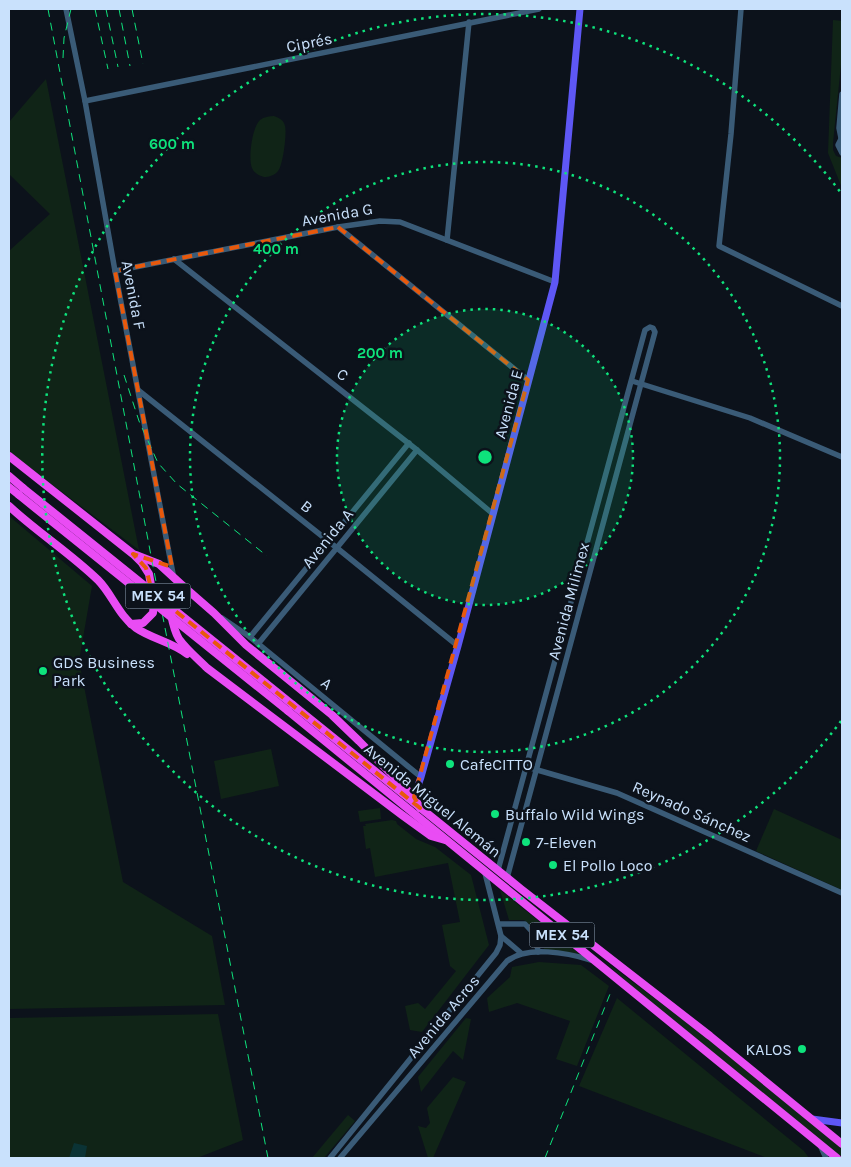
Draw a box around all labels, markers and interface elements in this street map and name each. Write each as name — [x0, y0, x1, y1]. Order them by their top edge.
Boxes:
street label: Ciprés — [285, 29, 334, 56]
text: 600 m — [149, 135, 195, 153]
street label: Avenida G — [300, 199, 374, 230]
text: 400 m — [253, 240, 299, 258]
street label: Avenida F — [118, 259, 150, 331]
text: 200 m — [357, 344, 403, 362]
street label: C — [333, 364, 353, 385]
street label: Avenida E — [490, 368, 527, 441]
centre of rings — [476, 448, 494, 466]
street label: B — [297, 496, 316, 517]
street label: Avenida A — [298, 505, 357, 572]
street label: Avenida Milimex — [544, 540, 593, 662]
road number: MEX 54 — [126, 584, 190, 608]
place label: GDS Business Park — [53, 653, 155, 690]
marker: GDS Business Park — [37, 665, 49, 677]
street label: A — [317, 673, 336, 694]
street label: Avenida Miguel Alemán — [360, 739, 505, 861]
place label: CafeCITTO — [460, 755, 533, 774]
marker: CafeCITTO — [444, 758, 456, 770]
street label: Reynado Sánchez — [630, 777, 754, 846]
place label: Buffalo Wild Wings — [505, 805, 644, 824]
marker: Buffalo Wild Wings — [489, 808, 501, 820]
place label: 7-Eleven — [536, 833, 597, 852]
marker: 7-Eleven — [520, 836, 532, 848]
place label: El Pollo Loco — [563, 856, 653, 875]
marker: El Pollo Loco — [547, 859, 559, 871]
road number: MEX 54 — [530, 922, 594, 948]
street label: Avenida Acros — [403, 971, 483, 1061]
place label: KALOS — [746, 1040, 792, 1059]
marker: KALOS — [796, 1043, 808, 1055]

